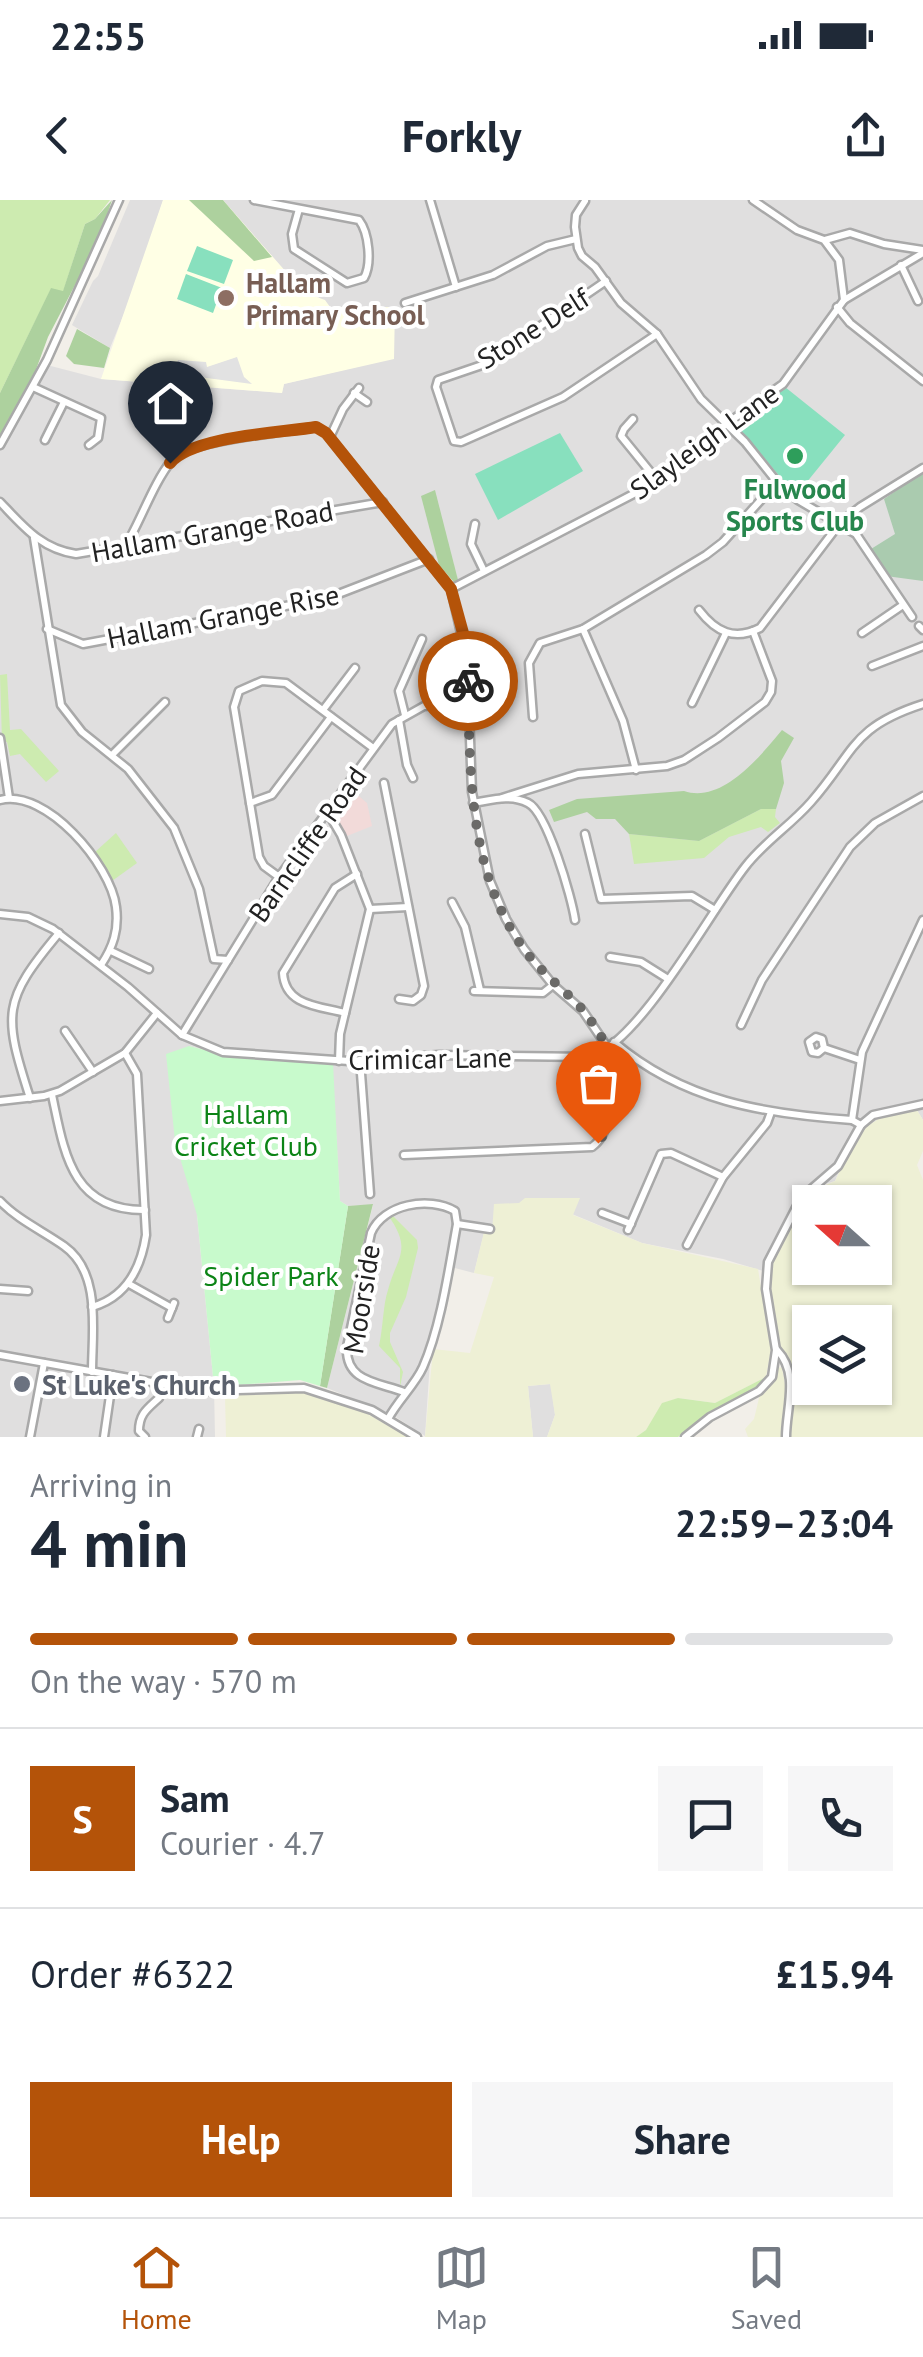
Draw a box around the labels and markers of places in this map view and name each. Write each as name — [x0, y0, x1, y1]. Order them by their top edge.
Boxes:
place label: Hallam Primary School — [246, 264, 426, 333]
marker: Hallam Primary School — [215, 287, 237, 309]
pin — [128, 361, 213, 464]
marker: Fulwood Sports Club — [784, 445, 806, 467]
place label: Fulwood Sports Club — [726, 470, 864, 539]
pin — [556, 1041, 641, 1144]
place label: St Luke's Church — [42, 1366, 236, 1403]
marker: St Luke's Church — [11, 1373, 33, 1395]

